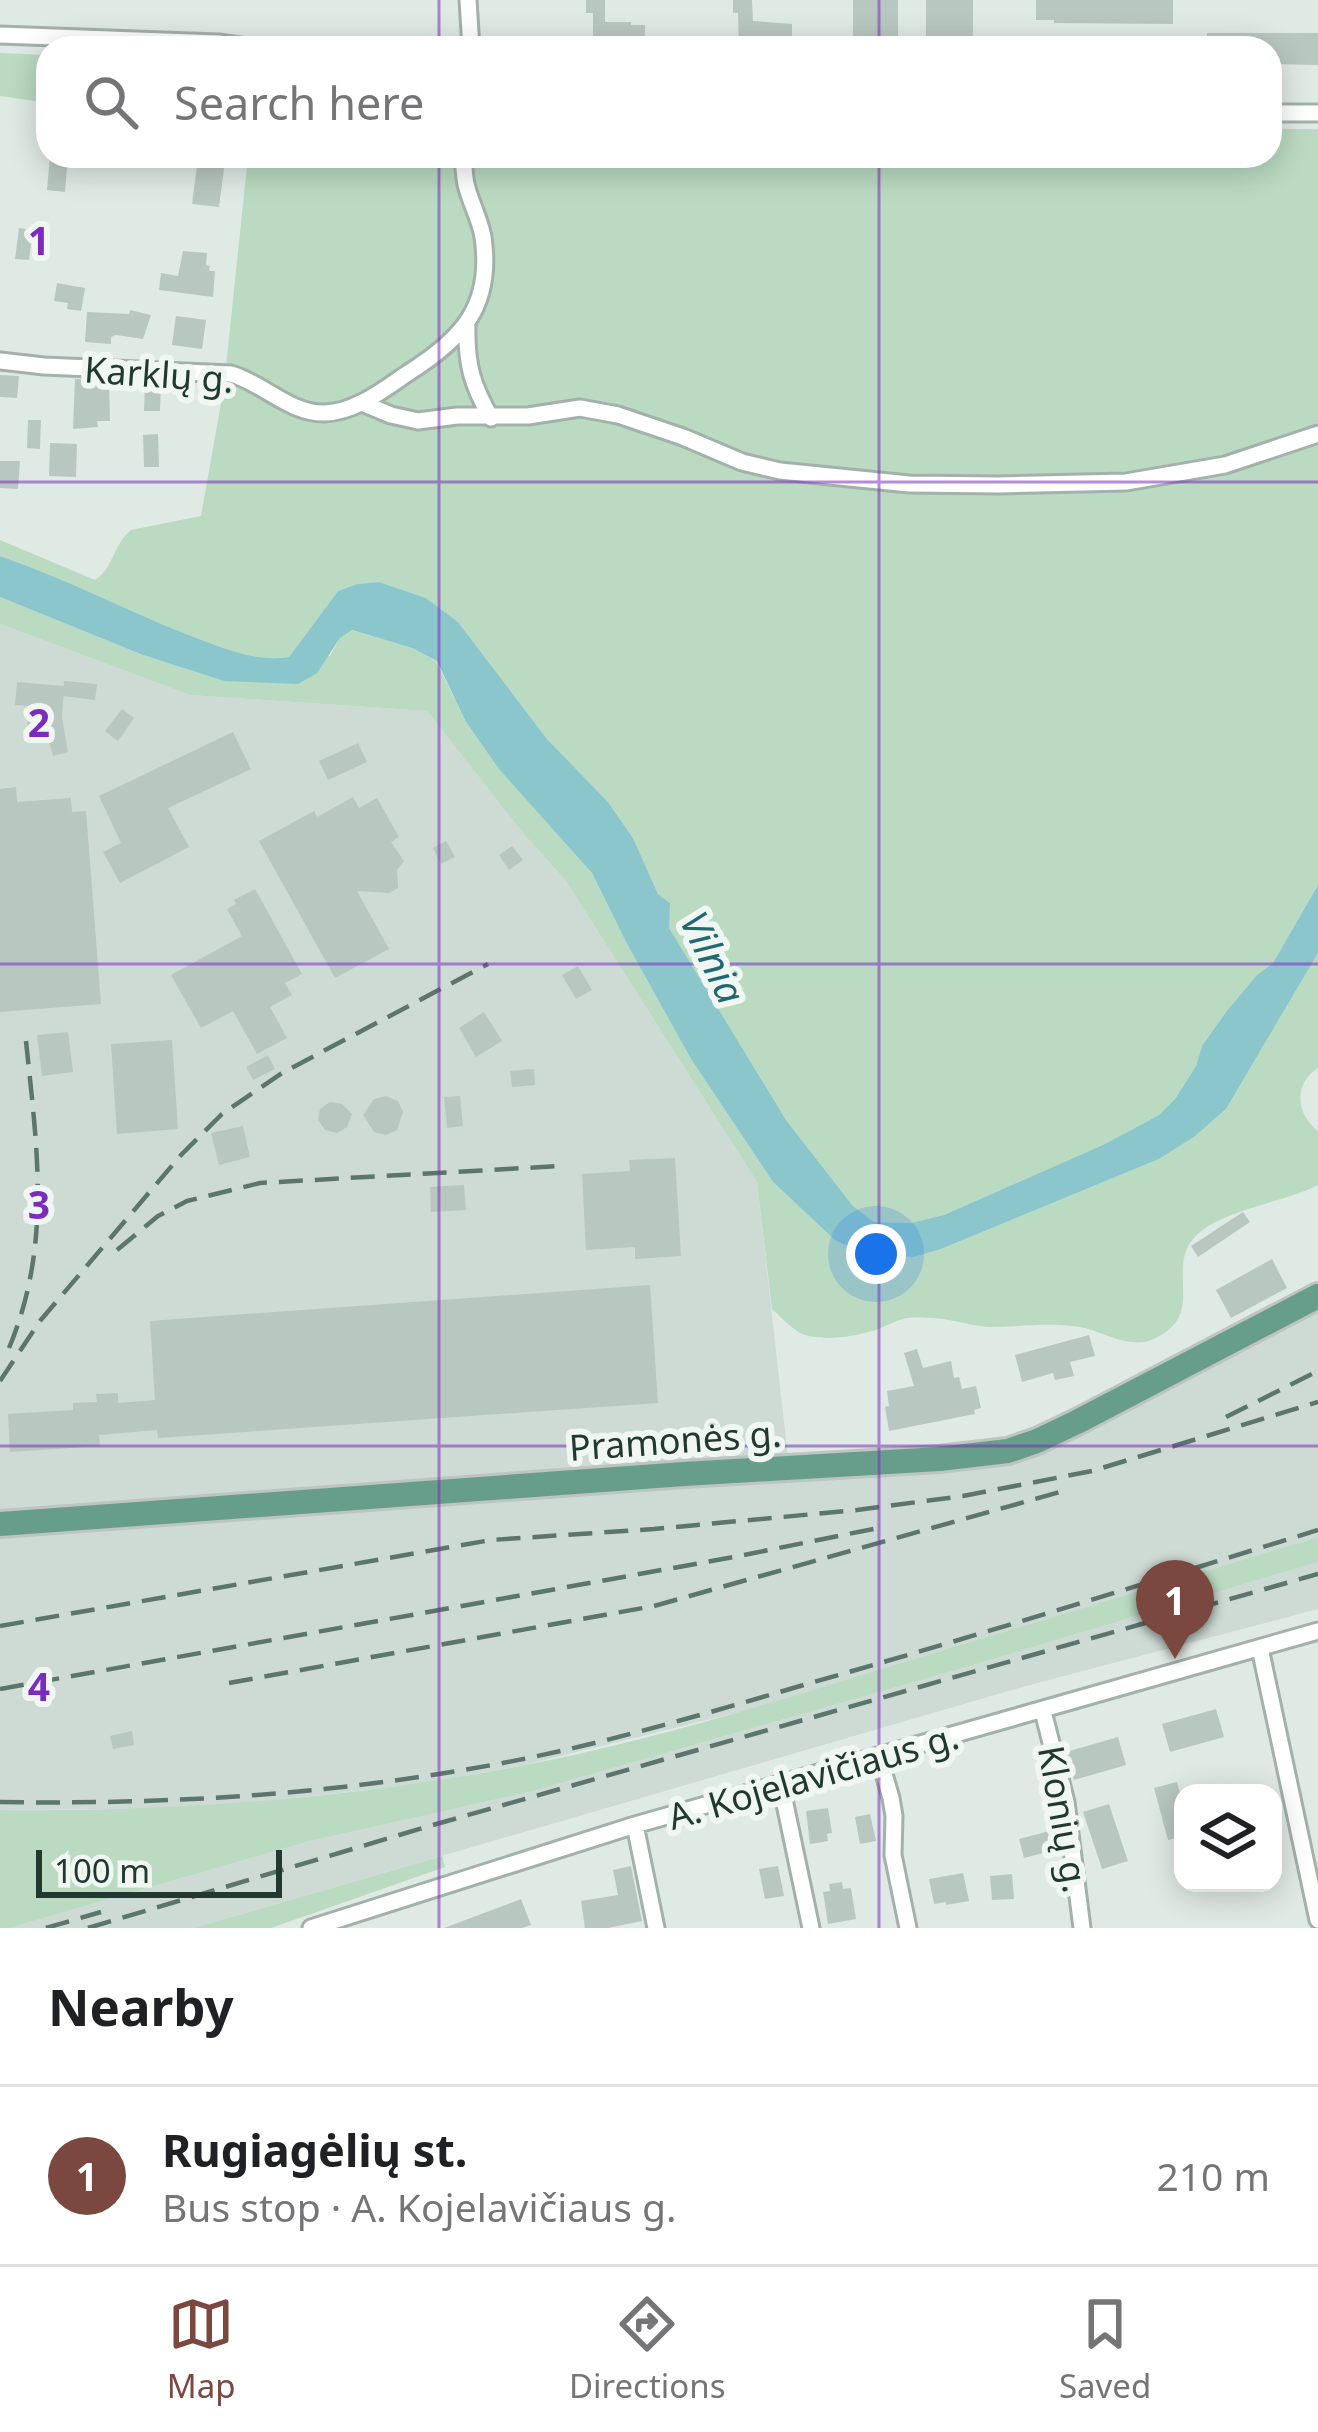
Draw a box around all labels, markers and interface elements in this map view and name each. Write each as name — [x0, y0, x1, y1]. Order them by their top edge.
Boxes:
search box — [36, 36, 1282, 168]
icon: search — [78, 69, 144, 135]
text: Search here — [174, 72, 424, 133]
text: 1 — [28, 213, 50, 266]
street label: Karklų g. — [83, 344, 235, 404]
text: 2 — [28, 695, 50, 748]
water label: Vilnia — [669, 902, 759, 1012]
text: 3 — [28, 1177, 50, 1230]
your location — [846, 1224, 906, 1284]
street label: Pramonės g. — [567, 1408, 783, 1472]
pin: 1 — [1136, 1560, 1214, 1659]
text: 4 — [28, 1659, 50, 1712]
street label: A. Kojelavičiaus g. — [662, 1711, 964, 1841]
street label: Klonių g. — [1027, 1742, 1101, 1896]
map controls — [1174, 1784, 1282, 1892]
button: layers — [1174, 1784, 1282, 1892]
scale bar — [36, 1844, 282, 1897]
text: 100 m — [54, 1848, 150, 1893]
text: Nearby — [48, 1971, 234, 2041]
text: Rugiagėlių st. — [162, 2119, 468, 2180]
text: 1 — [76, 2149, 98, 2202]
text: 210 m — [1156, 2149, 1270, 2202]
text: Bus stop · A. Kojelavičiaus g. — [162, 2180, 677, 2233]
tab: Map — [167, 2291, 235, 2408]
tab: Directions — [569, 2291, 726, 2408]
tab: Saved — [1059, 2291, 1151, 2408]

